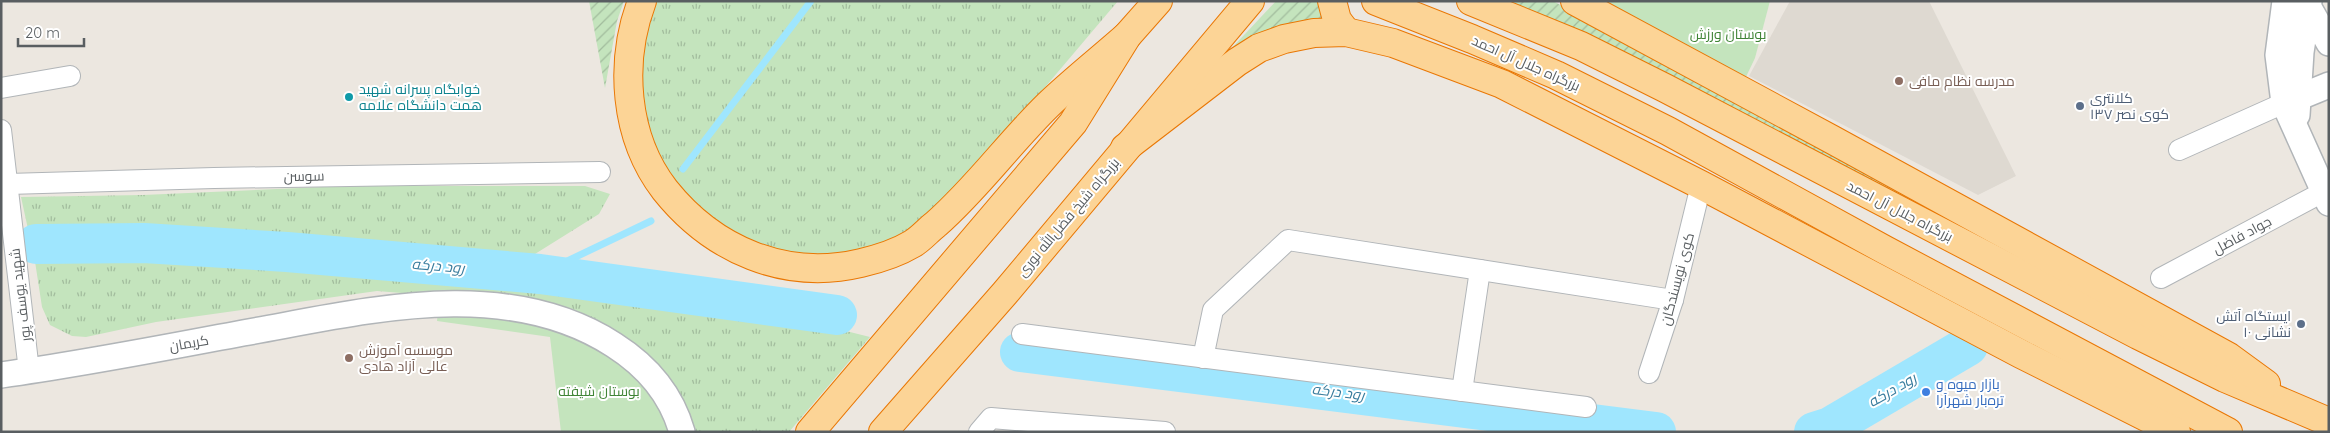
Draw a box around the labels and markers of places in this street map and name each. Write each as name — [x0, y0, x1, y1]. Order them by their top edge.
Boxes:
place label: مدرسه نظام مافی — [1909, 72, 2015, 91]
marker: مدرسه نظام مافی — [1893, 75, 1905, 87]
place label: خوابگاه پسرانه شهید همت دانشگاه علامه — [359, 80, 482, 114]
place label: کلانتری ۱۳۷ کوی نصر — [2090, 89, 2169, 123]
marker: خوابگاه پسرانه شهید همت دانشگاه علامه — [343, 91, 355, 103]
marker: کلانتری ۱۳۷ کوی نصر — [2074, 100, 2086, 112]
place label: ایستگاه آتش نشانی ۱۰ — [2216, 307, 2291, 341]
marker: ایستگاه آتش نشانی ۱۰ — [2295, 318, 2307, 330]
place label: موسسه آموزش عالی آزاد هادی — [359, 341, 453, 375]
marker: موسسه آموزش عالی آزاد هادی — [343, 352, 355, 364]
place label: بازار میوه و تره‌بار شهرآرا — [1936, 375, 2004, 409]
marker: بازار میوه و تره‌بار شهرآرا — [1920, 386, 1932, 398]

